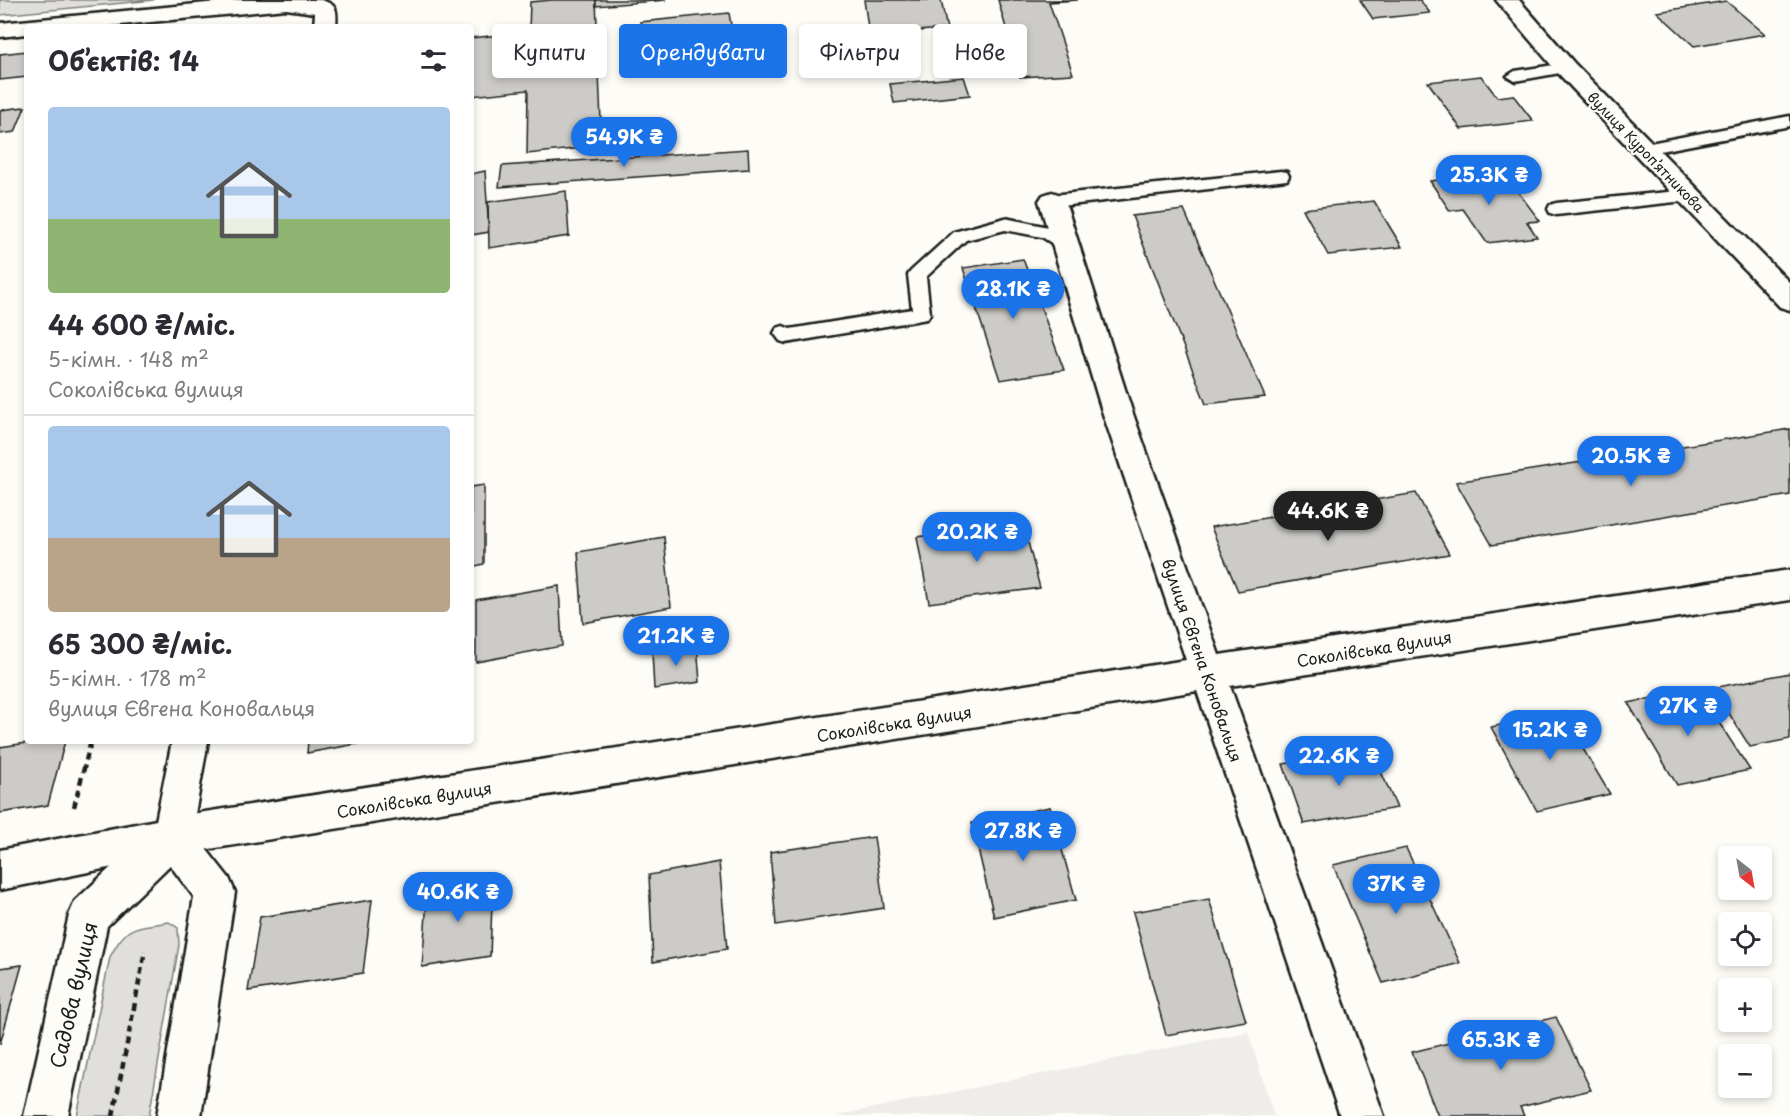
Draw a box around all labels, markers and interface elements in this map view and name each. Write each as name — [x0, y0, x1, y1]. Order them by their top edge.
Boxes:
chip: Купити — [492, 24, 607, 78]
chip: Орендувати — [619, 24, 787, 78]
chip: Фільтри — [799, 24, 921, 78]
chip: Нове — [933, 24, 1027, 78]
text: Об’єктів: 14 — [48, 41, 199, 80]
icon: filters — [417, 44, 450, 77]
street label: вулиця Куропʼятникова — [1583, 87, 1710, 217]
pin: 54.9K ₴ — [569, 117, 679, 168]
text: 54.9K ₴ — [585, 121, 663, 151]
icon: home — [195, 146, 303, 254]
pin: 25.3K ₴ — [1434, 155, 1544, 206]
text: 25.3K ₴ — [1450, 159, 1528, 189]
pin: 28.1K ₴ — [958, 269, 1068, 320]
text: 28.1K ₴ — [975, 273, 1051, 303]
text: 44 600 ₴/міс. — [48, 305, 235, 344]
text: 5-кімн. · 148 m² — [48, 344, 209, 374]
text: Соколівська вулиця — [48, 374, 244, 404]
pin: 20.5K ₴ — [1576, 436, 1686, 487]
text: 20.5K ₴ — [1591, 440, 1671, 470]
icon: home — [195, 465, 303, 573]
pin: 44.6K ₴ — [1273, 491, 1383, 542]
text: 44.6K ₴ — [1287, 495, 1369, 525]
pin: 20.2K ₴ — [922, 512, 1032, 563]
text: 20.2K ₴ — [936, 516, 1018, 546]
street label: вулиця Євгена Коновальця — [1157, 555, 1249, 765]
pin: 21.2K ₴ — [621, 616, 731, 667]
text: 21.2K ₴ — [637, 620, 715, 650]
text: 65 300 ₴/міс. — [48, 624, 232, 663]
street label: Соколівська вулиця — [1295, 624, 1453, 672]
text: 5-кімн. · 178 m² — [48, 663, 207, 693]
pin: 27K ₴ — [1646, 686, 1730, 737]
text: 27K ₴ — [1659, 690, 1717, 720]
text: вулиця Євгена Коновальця — [48, 693, 315, 723]
street label: Соколівська вулиця — [815, 699, 973, 747]
pin: 15.2K ₴ — [1495, 710, 1605, 761]
text: 15.2K ₴ — [1513, 714, 1587, 744]
pin: 22.6K ₴ — [1284, 736, 1394, 787]
text: 22.6K ₴ — [1298, 740, 1380, 770]
street label: Соколівська вулиця — [335, 775, 493, 823]
pin: 27.8K ₴ — [968, 811, 1078, 862]
text: 27.8K ₴ — [984, 815, 1062, 845]
north arrow — [1718, 846, 1772, 900]
map controls — [1718, 846, 1772, 1098]
pin: 37K ₴ — [1354, 864, 1438, 915]
text: 37K ₴ — [1367, 868, 1425, 898]
pin: 40.6K ₴ — [403, 872, 513, 923]
text: 40.6K ₴ — [417, 876, 499, 906]
button: locate — [1718, 912, 1772, 966]
street label: Садова вулиця — [42, 919, 104, 1071]
button: + — [1718, 978, 1772, 1032]
pin: 65.3K ₴ — [1446, 1020, 1556, 1071]
text: 65.3K ₴ — [1461, 1024, 1541, 1054]
button: − — [1718, 1044, 1772, 1098]

